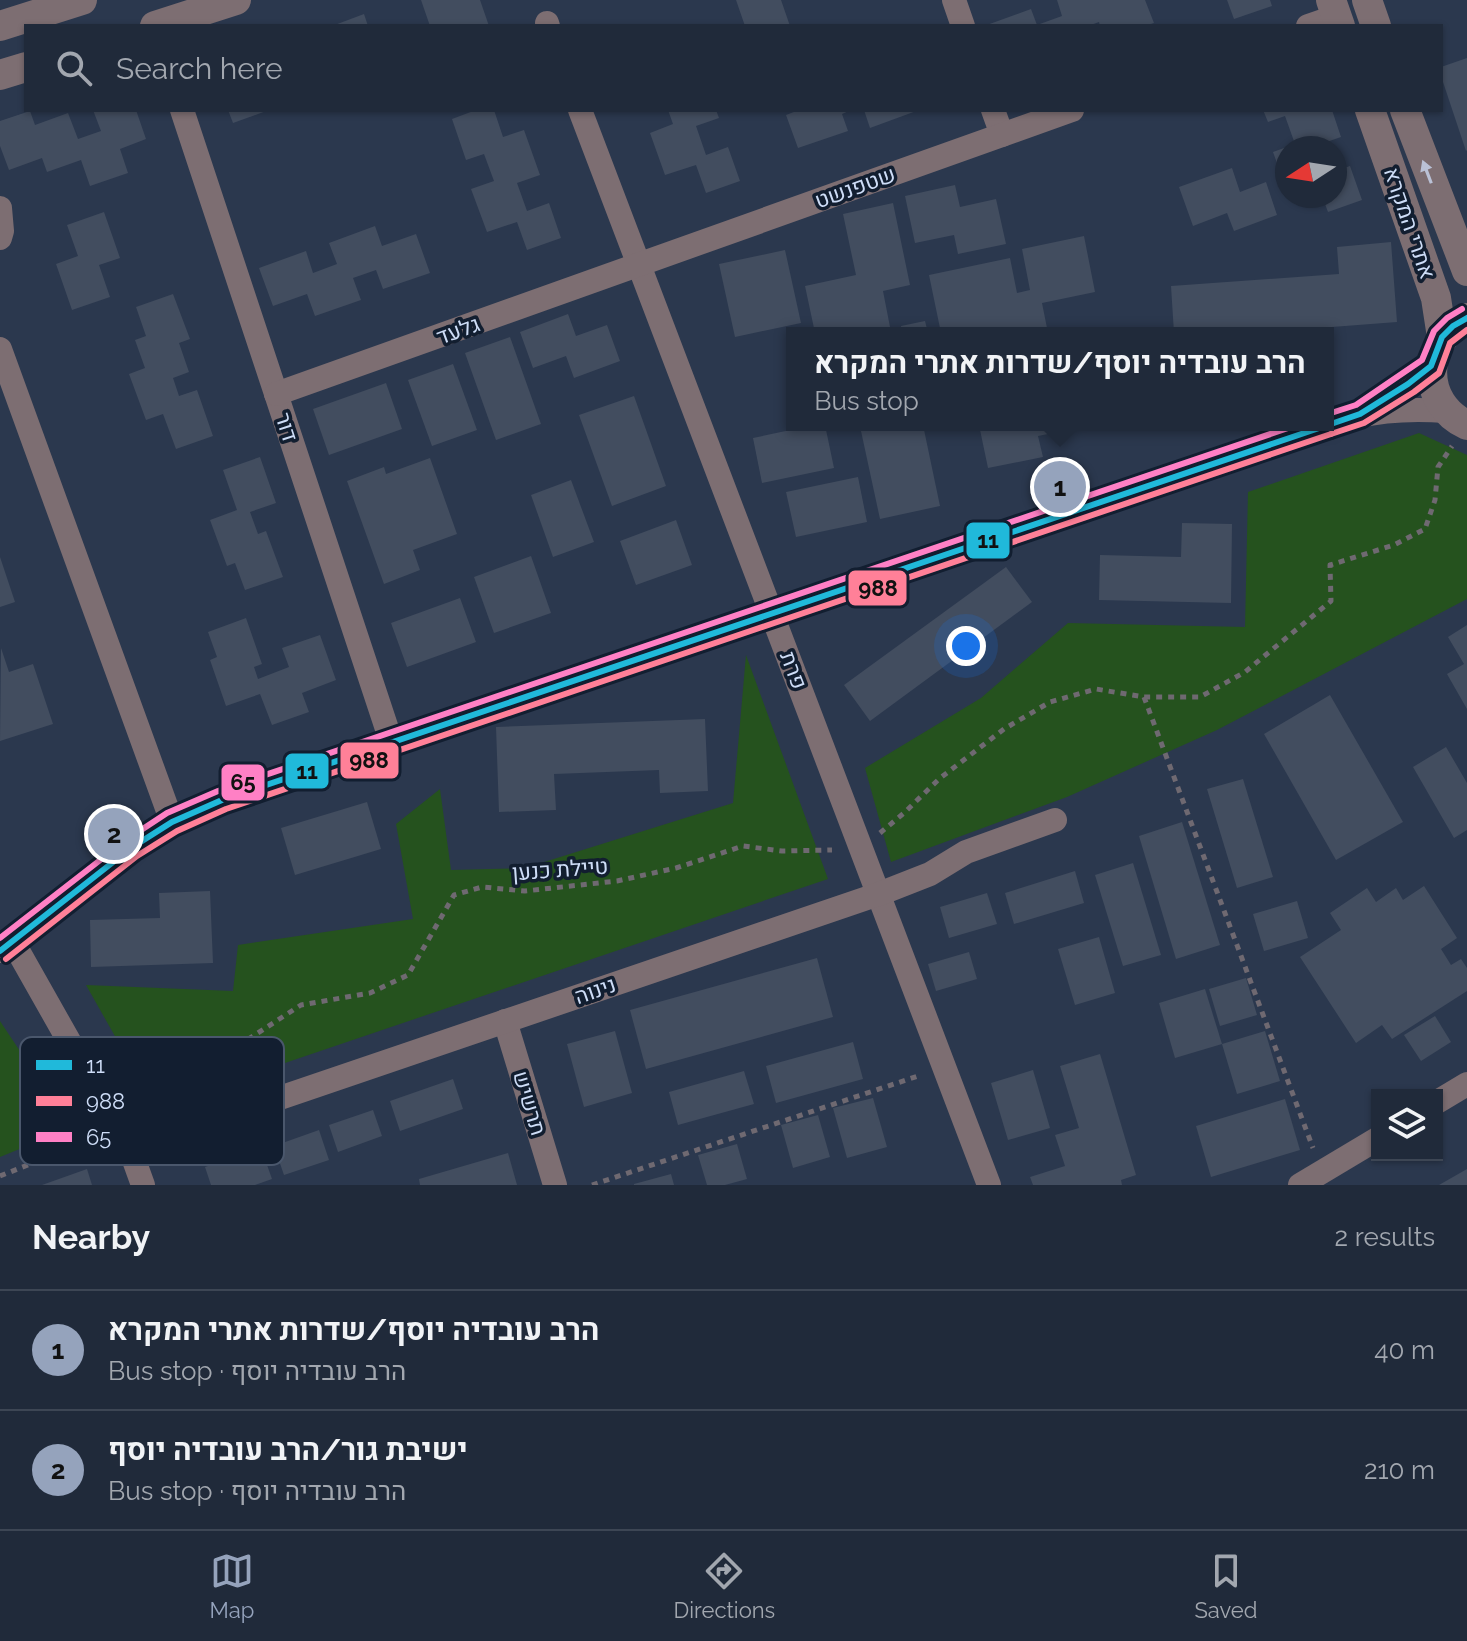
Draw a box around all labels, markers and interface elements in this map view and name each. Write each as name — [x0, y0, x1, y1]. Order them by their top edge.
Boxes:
search box — [24, 24, 1443, 112]
icon: search — [52, 46, 96, 90]
text: Search here — [116, 51, 283, 86]
north arrow — [1275, 136, 1347, 208]
street label: שטפנשט — [811, 160, 899, 214]
one-way arrow — [1421, 160, 1434, 184]
street label: אתרי המקרא — [1379, 164, 1441, 282]
street label: גלעד — [433, 310, 483, 350]
popup — [786, 327, 1334, 431]
text: הרב עובדיה יוסף/שדרות אתרי המקרא — [814, 345, 1306, 380]
text: Bus stop — [814, 386, 919, 416]
street label: דור — [270, 409, 304, 445]
pin: 1 — [1034, 457, 1086, 517]
line badge: 11 — [965, 521, 1011, 560]
text: 11 — [977, 527, 999, 553]
line badge: 988 — [847, 569, 908, 607]
text: 988 — [858, 575, 898, 601]
your location — [946, 626, 986, 666]
street label: פרת — [775, 647, 813, 693]
line badge: 988 — [339, 741, 400, 780]
text: 988 — [349, 747, 389, 773]
line badge: 11 — [284, 752, 330, 790]
text: 11 — [296, 758, 318, 784]
line badge: 65 — [220, 763, 266, 802]
text: 65 — [230, 769, 256, 795]
pin: 2 — [88, 804, 140, 864]
street label: טיילת כנען — [511, 853, 609, 885]
street label: נינוה — [571, 971, 619, 1009]
legend — [20, 1037, 284, 1165]
text: 11 — [86, 1052, 105, 1078]
street label: תרשיש — [508, 1068, 552, 1138]
text: 988 — [86, 1088, 125, 1114]
map controls — [1371, 1089, 1443, 1161]
button: layers — [1371, 1089, 1443, 1161]
text: 65 — [86, 1124, 111, 1150]
text: Nearby — [32, 1217, 150, 1257]
text: 2 results — [1335, 1222, 1435, 1252]
text: הרב עובדיה יוסף/שדרות אתרי המקרא — [108, 1312, 599, 1347]
text: 1 — [52, 1335, 64, 1365]
text: 40 m — [1374, 1335, 1435, 1365]
text: Bus stop · הרב עובדיה יוסף — [108, 1356, 406, 1386]
text: ישיבת גור/הרב עובדיה יוסף — [108, 1432, 468, 1467]
text: 2 — [51, 1455, 65, 1485]
text: 210 m — [1364, 1455, 1435, 1485]
text: Bus stop · הרב עובדיה יוסף — [108, 1476, 406, 1506]
tab: Map — [210, 1549, 254, 1623]
tab: Directions — [674, 1549, 775, 1623]
tab: Saved — [1194, 1549, 1257, 1623]

